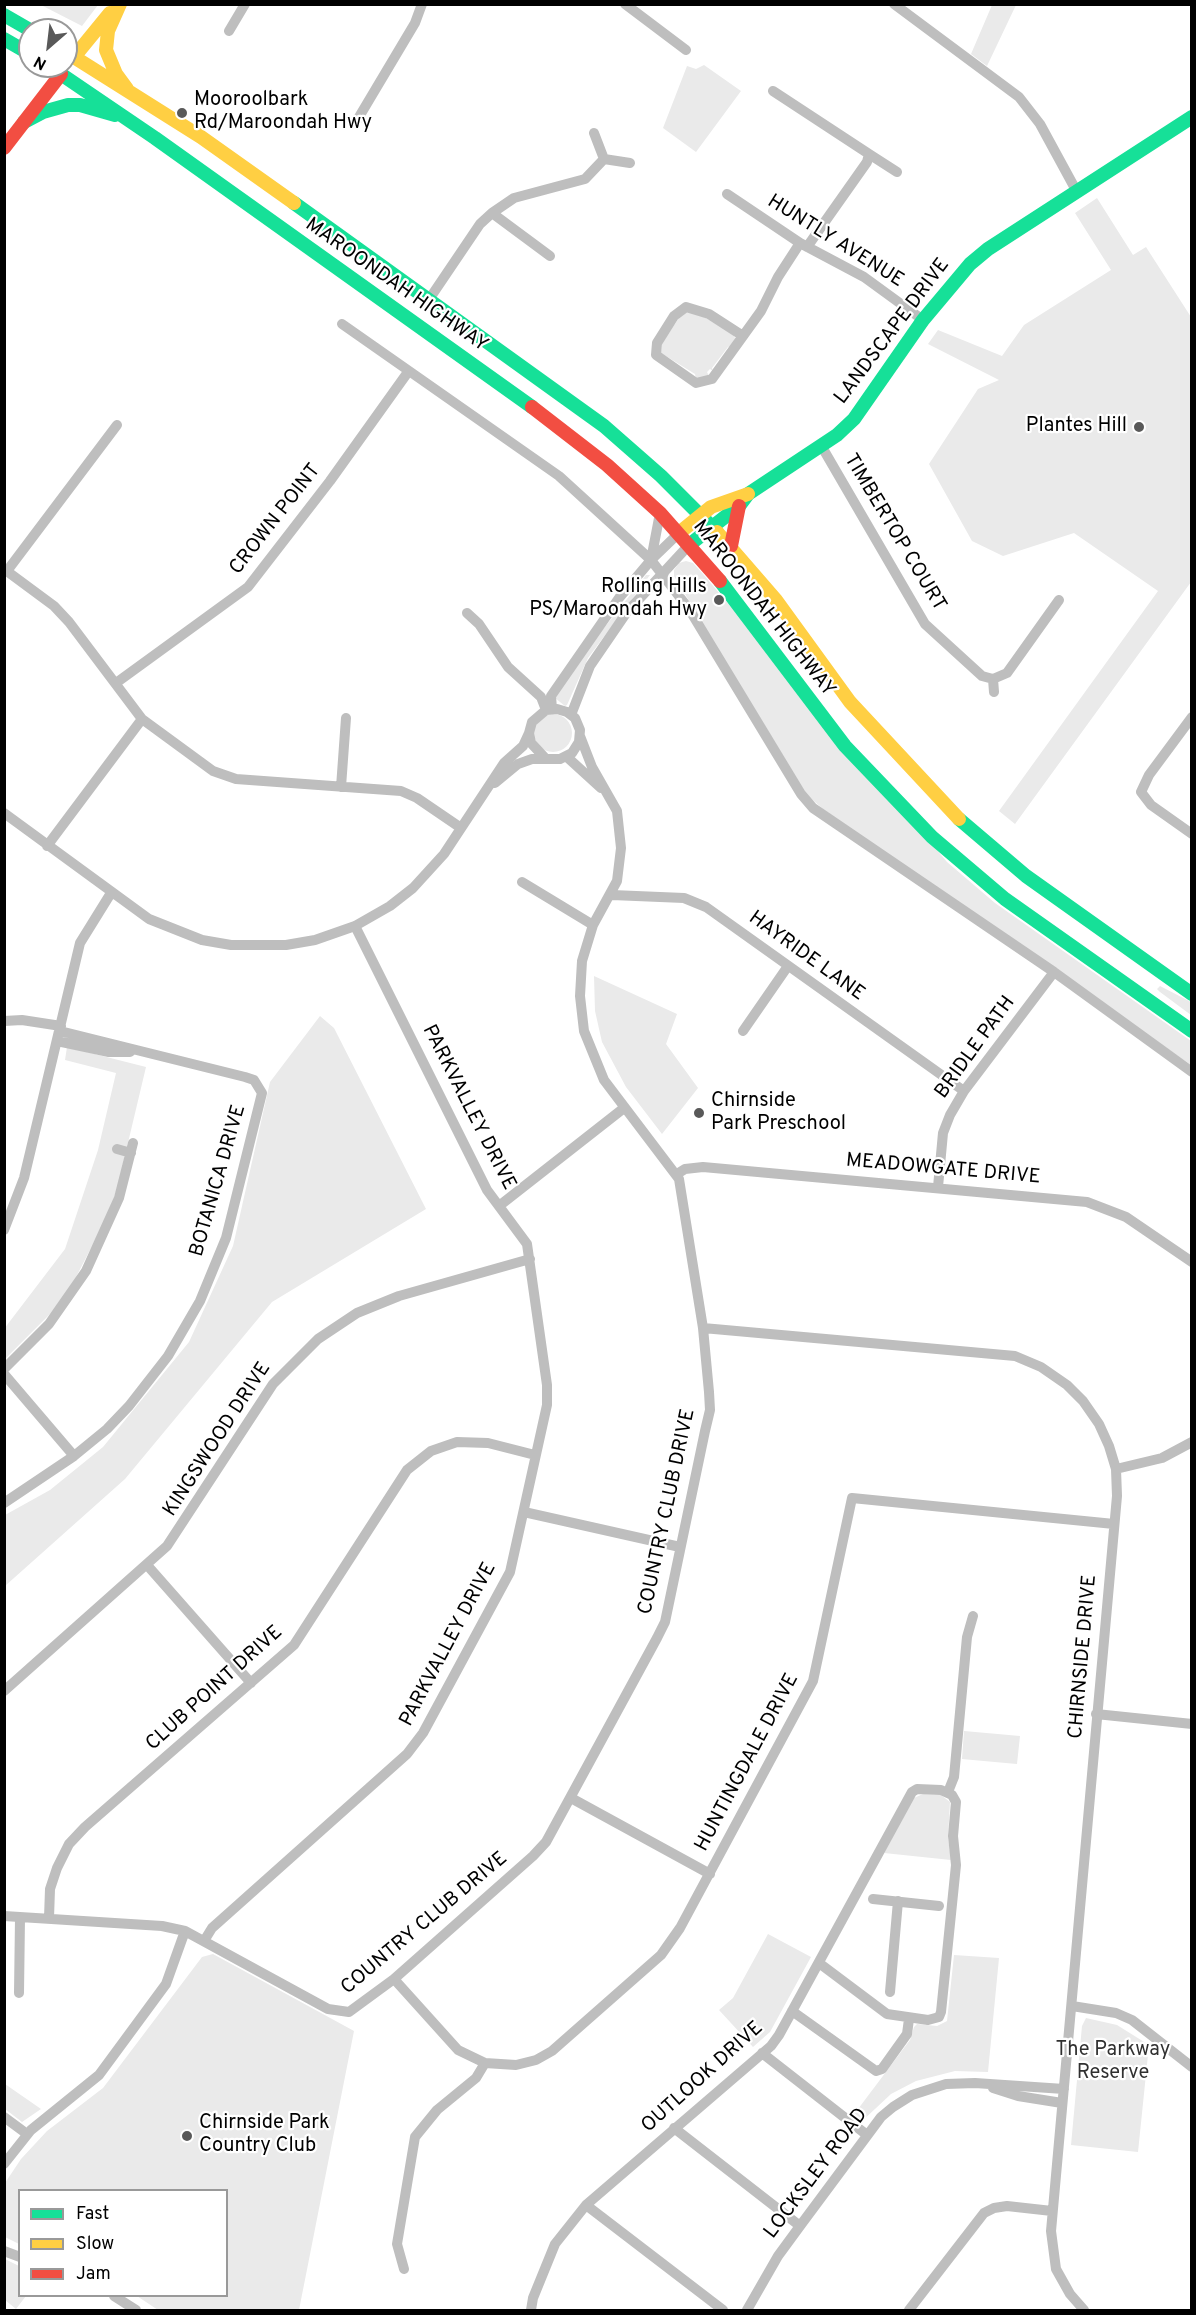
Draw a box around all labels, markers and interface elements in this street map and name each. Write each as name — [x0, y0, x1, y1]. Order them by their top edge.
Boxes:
north arrow — [18, 18, 78, 78]
text: N — [31, 51, 50, 74]
place label: Mooroolbark Rd/Maroondah Hwy — [194, 89, 372, 136]
marker: Mooroolbark Rd/Maroondah Hwy — [175, 106, 189, 120]
street label: HUNTLY AVENUE — [762, 190, 908, 294]
street label: MAROONDAH HIGHWAY — [300, 214, 492, 358]
street label: LANDSCAPE DRIVE — [830, 254, 956, 410]
place label: Plantes Hill — [1026, 415, 1127, 439]
marker: Plantes Hill — [1132, 420, 1146, 434]
street label: TIMBERTOP COURT — [838, 450, 950, 616]
street label: CROWN POINT — [225, 460, 327, 580]
street label: MAROONDAH HIGHWAY — [687, 516, 839, 702]
place label: Rolling Hills PS/Maroondah Hwy — [529, 576, 707, 623]
marker: Rolling Hills PS/Maroondah Hwy — [712, 593, 726, 607]
street label: HAYRIDE LANE — [743, 907, 869, 1007]
street label: BRIDLE PATH — [931, 992, 1021, 1104]
street label: PARKVALLEY DRIVE — [416, 1021, 520, 1195]
place label: Chirnside Park Preschool — [711, 1090, 846, 1137]
street label: BOTANICA DRIVE — [186, 1102, 252, 1260]
marker: Chirnside Park Preschool — [692, 1106, 706, 1120]
street label: MEADOWGATE DRIVE — [845, 1150, 1041, 1190]
street label: KINGSWOOD DRIVE — [159, 1358, 277, 1522]
street label: COUNTRY CLUB DRIVE — [634, 1407, 702, 1617]
street label: PARKVALLEY DRIVE — [396, 1559, 502, 1731]
street label: CHIRNSIDE DRIVE — [1065, 1574, 1103, 1740]
street label: CLUB POINT DRIVE — [142, 1621, 288, 1757]
street label: HUNTINGDALE DRIVE — [691, 1670, 805, 1856]
street label: COUNTRY CLUB DRIVE — [337, 1847, 513, 2001]
street label: OUTLOOK DRIVE — [637, 2017, 769, 2139]
park label: The Parkway Reserve — [1056, 2039, 1170, 2086]
street label: LOCKSLEY ROAD — [760, 2104, 874, 2244]
place label: Chirnside Park Country Club — [199, 2112, 330, 2159]
marker: Chirnside Park Country Club — [180, 2129, 194, 2143]
legend — [18, 2189, 228, 2297]
text: Fast — [76, 2203, 109, 2226]
text: Slow — [76, 2233, 114, 2256]
text: Jam — [76, 2263, 111, 2286]

